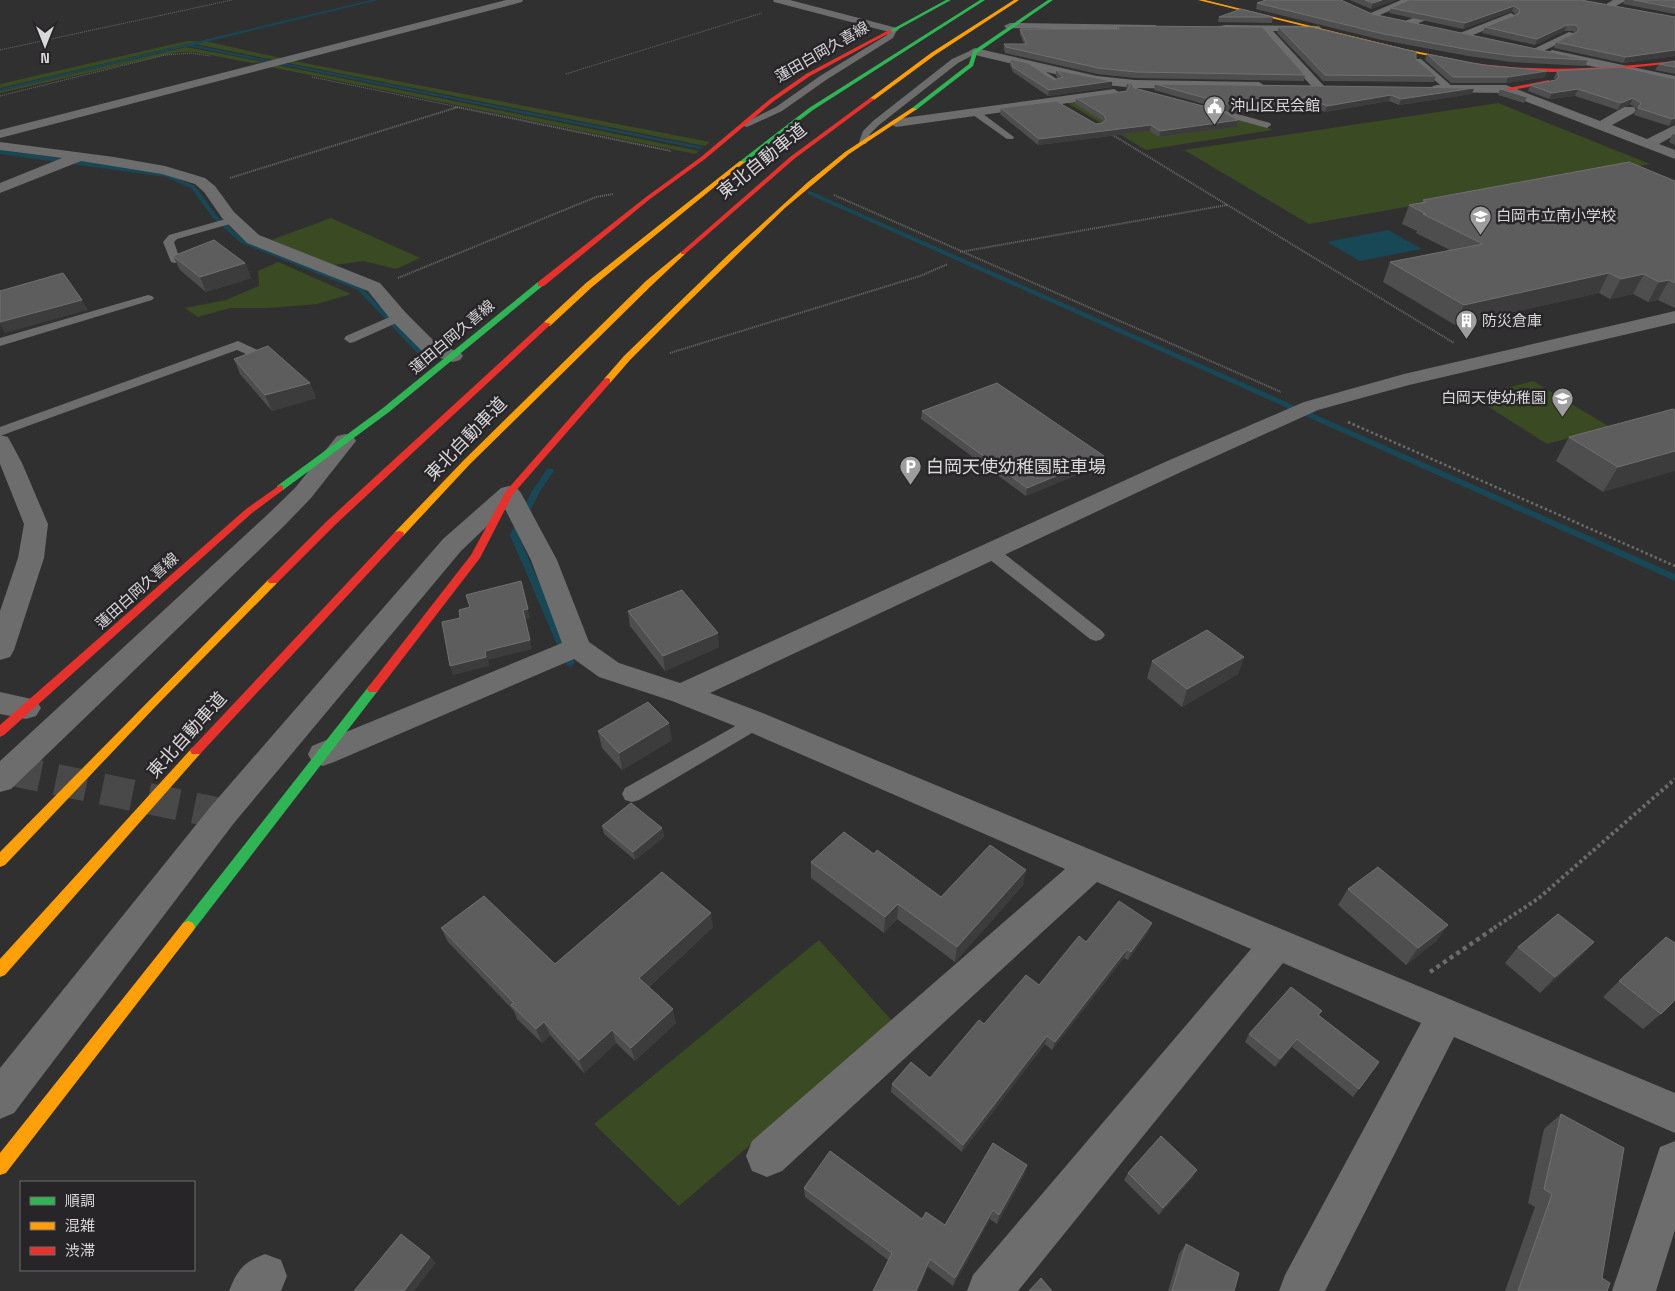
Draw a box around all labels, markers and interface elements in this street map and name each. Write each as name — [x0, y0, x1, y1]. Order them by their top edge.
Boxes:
street label: 蓮田白岡久喜線 — [772, 17, 872, 86]
north arrow — [20, 20, 70, 70]
text: N — [40, 49, 50, 67]
public building icon: 沖山区民会館 — [1202, 94, 1226, 125]
place label: 沖山区民会館 — [1230, 96, 1320, 115]
street label: 東北自動車道 — [712, 118, 811, 204]
school or university icon: 白岡市立南小学校 — [1468, 204, 1492, 235]
place label: 白岡市立南小学校 — [1496, 206, 1616, 225]
street label: 蓮田白岡久喜線 — [405, 296, 498, 378]
building icon: 防災倉庫 — [1454, 309, 1478, 340]
place label: 防災倉庫 — [1482, 311, 1542, 330]
school or university icon: 白岡天使幼稚園 — [1550, 386, 1574, 417]
place label: 白岡天使幼稚園 — [1441, 388, 1546, 407]
street label: 東北自動車道 — [420, 392, 511, 485]
parking icon: 白岡天使幼稚園駐車場 — [898, 455, 922, 486]
place label: 白岡天使幼稚園駐車場 — [926, 455, 1106, 478]
street label: 蓮田白岡久喜線 — [91, 548, 182, 633]
street label: 東北自動車道 — [142, 687, 231, 782]
legend — [20, 1181, 195, 1271]
text: 順調 — [65, 1191, 95, 1210]
text: 混雑 — [65, 1216, 95, 1235]
text: 渋滞 — [65, 1241, 95, 1260]

